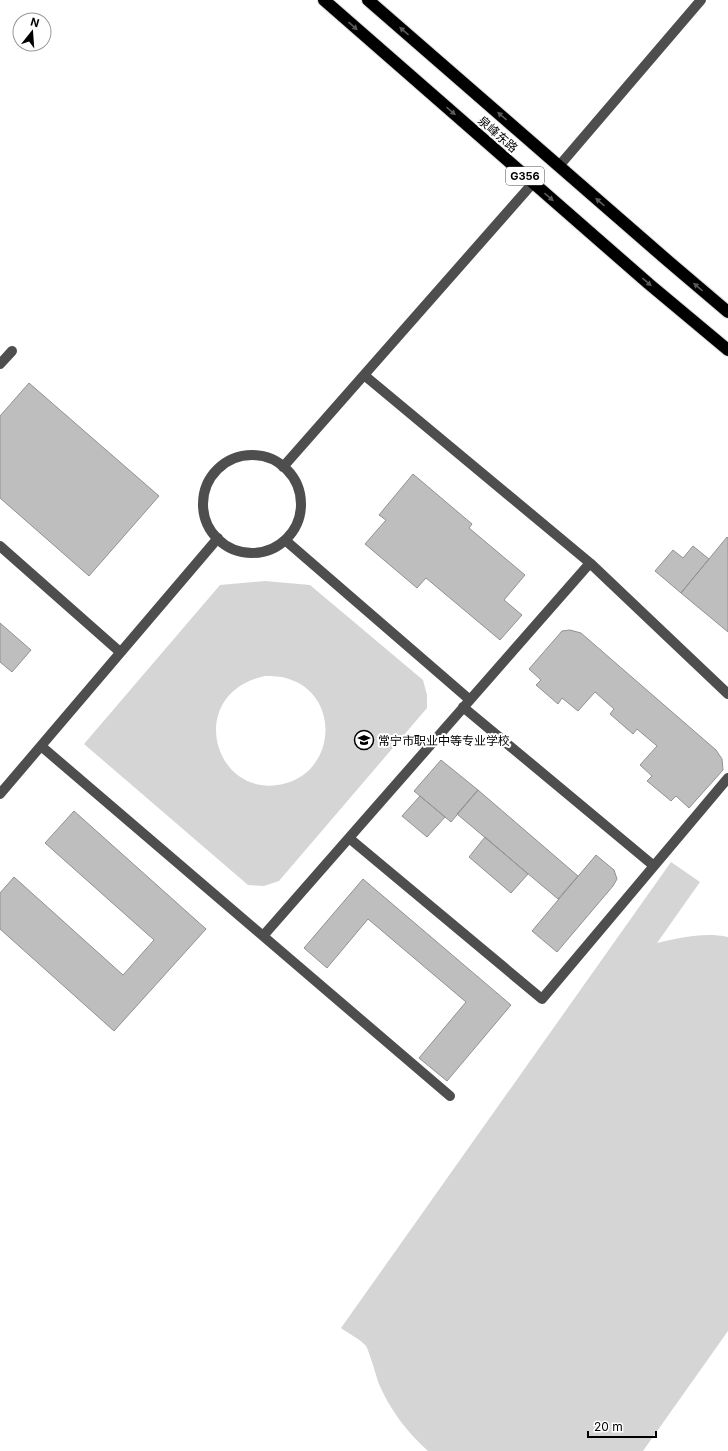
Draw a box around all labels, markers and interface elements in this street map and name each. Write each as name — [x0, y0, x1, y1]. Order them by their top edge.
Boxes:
north arrow — [12, 12, 52, 52]
text: N — [29, 15, 41, 30]
one-way arrow — [348, 21, 358, 30]
one-way arrow — [399, 27, 408, 36]
one-way arrow — [446, 107, 456, 116]
one-way arrow — [496, 112, 507, 121]
street label: 泉峰东路 — [475, 113, 521, 155]
road number: G356 — [506, 167, 544, 185]
one-way arrow — [544, 192, 554, 201]
one-way arrow — [594, 197, 605, 206]
one-way arrow — [642, 277, 652, 287]
one-way arrow — [693, 282, 703, 291]
school or university icon: 常宁市职业中等专业学校 — [353, 729, 375, 751]
place label: 常宁市职业中等专业学校 — [378, 733, 510, 748]
scale bar — [588, 1413, 656, 1439]
text: 20 m — [594, 1419, 623, 1434]

